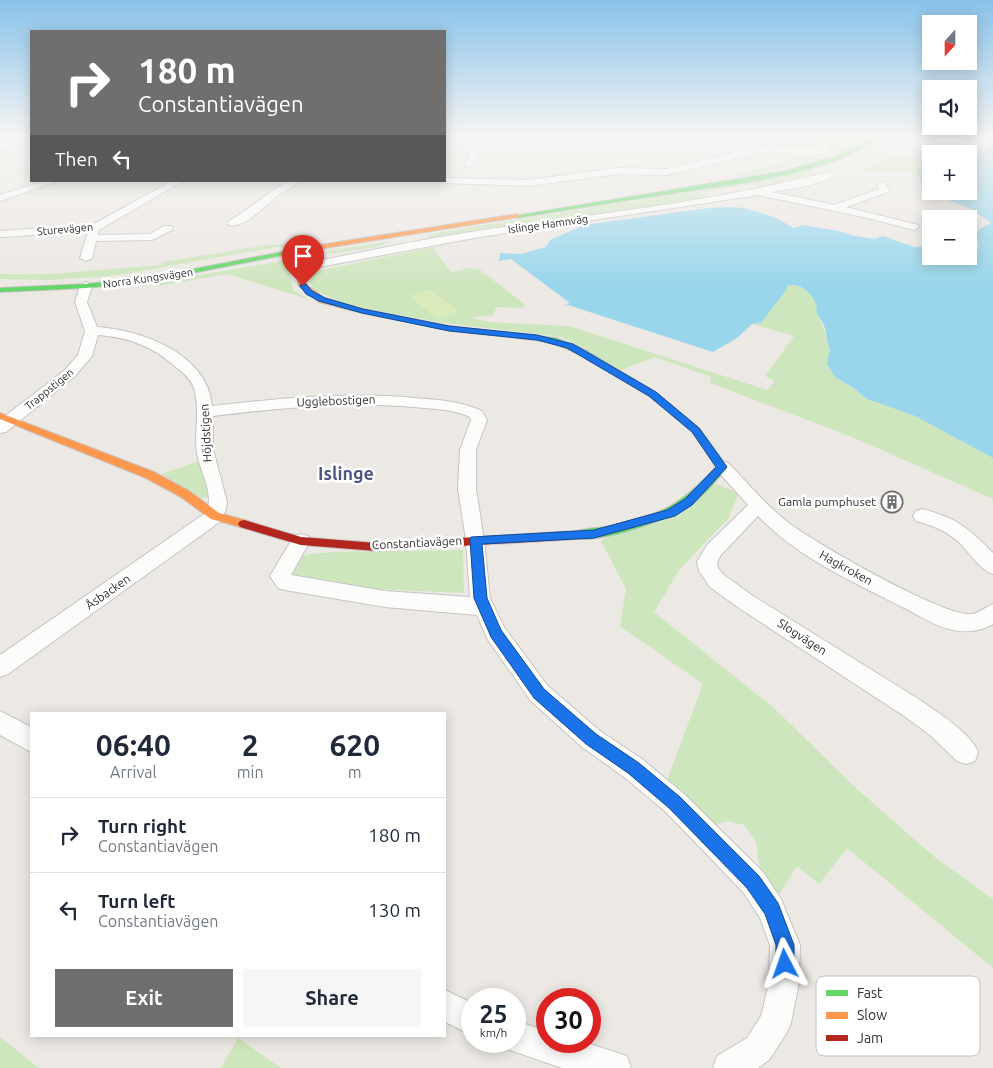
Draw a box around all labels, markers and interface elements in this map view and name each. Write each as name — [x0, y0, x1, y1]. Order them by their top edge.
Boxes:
north arrow — [922, 15, 978, 70]
map controls — [922, 15, 977, 265]
icon: right — [55, 50, 120, 115]
text: 180 m — [138, 50, 236, 90]
button: sound — [922, 80, 977, 135]
text: Constantiavägen — [138, 91, 304, 116]
icon: left — [108, 145, 136, 173]
button: + — [922, 145, 977, 200]
text: Then — [55, 148, 98, 170]
button: − — [922, 210, 977, 265]
street label: Islinge Hamnväg — [507, 212, 589, 236]
street label: Sturevägen — [36, 221, 94, 237]
pin — [282, 235, 324, 286]
icon: arrive — [289, 242, 317, 270]
street label: Norra Kungsvägen — [102, 266, 194, 290]
street label: Trappstigen — [22, 366, 76, 412]
street label: Ugglebostigen — [296, 393, 376, 408]
street label: Höjdstigen — [197, 403, 214, 463]
district label: Islinge — [318, 463, 374, 483]
building icon: Gamla pumphuset — [880, 490, 904, 514]
place label: Gamla pumphuset — [778, 495, 876, 508]
street label: Constantiavägen — [372, 534, 462, 551]
street label: Hagkroken — [818, 548, 875, 587]
street label: Åsbacken — [83, 572, 132, 612]
street label: Slogvägen — [775, 616, 829, 657]
text: 06:40 — [96, 728, 171, 762]
text: 2 — [242, 728, 259, 762]
text: 620 — [329, 728, 380, 762]
text: Arrival — [110, 763, 157, 781]
text: min — [237, 763, 264, 781]
text: m — [348, 763, 362, 781]
text: Turn right — [98, 815, 186, 837]
icon: right — [55, 821, 83, 849]
text: 180 m — [368, 824, 421, 846]
text: Constantiavägen — [98, 837, 218, 855]
text: Turn left — [98, 890, 176, 912]
icon: left — [55, 896, 83, 924]
text: 130 m — [368, 899, 421, 921]
text: Constantiavägen — [98, 912, 218, 930]
position arrow — [758, 937, 810, 989]
button: Exit — [55, 969, 233, 1027]
button: Share — [243, 969, 421, 1027]
legend — [816, 976, 980, 1056]
text: Fast — [857, 985, 883, 1001]
speed limit sign: 30 — [536, 988, 601, 1053]
text: 25 — [479, 1000, 508, 1028]
text: Slow — [857, 1007, 887, 1023]
text: km/h — [480, 1026, 507, 1039]
text: Jam — [857, 1030, 883, 1046]

